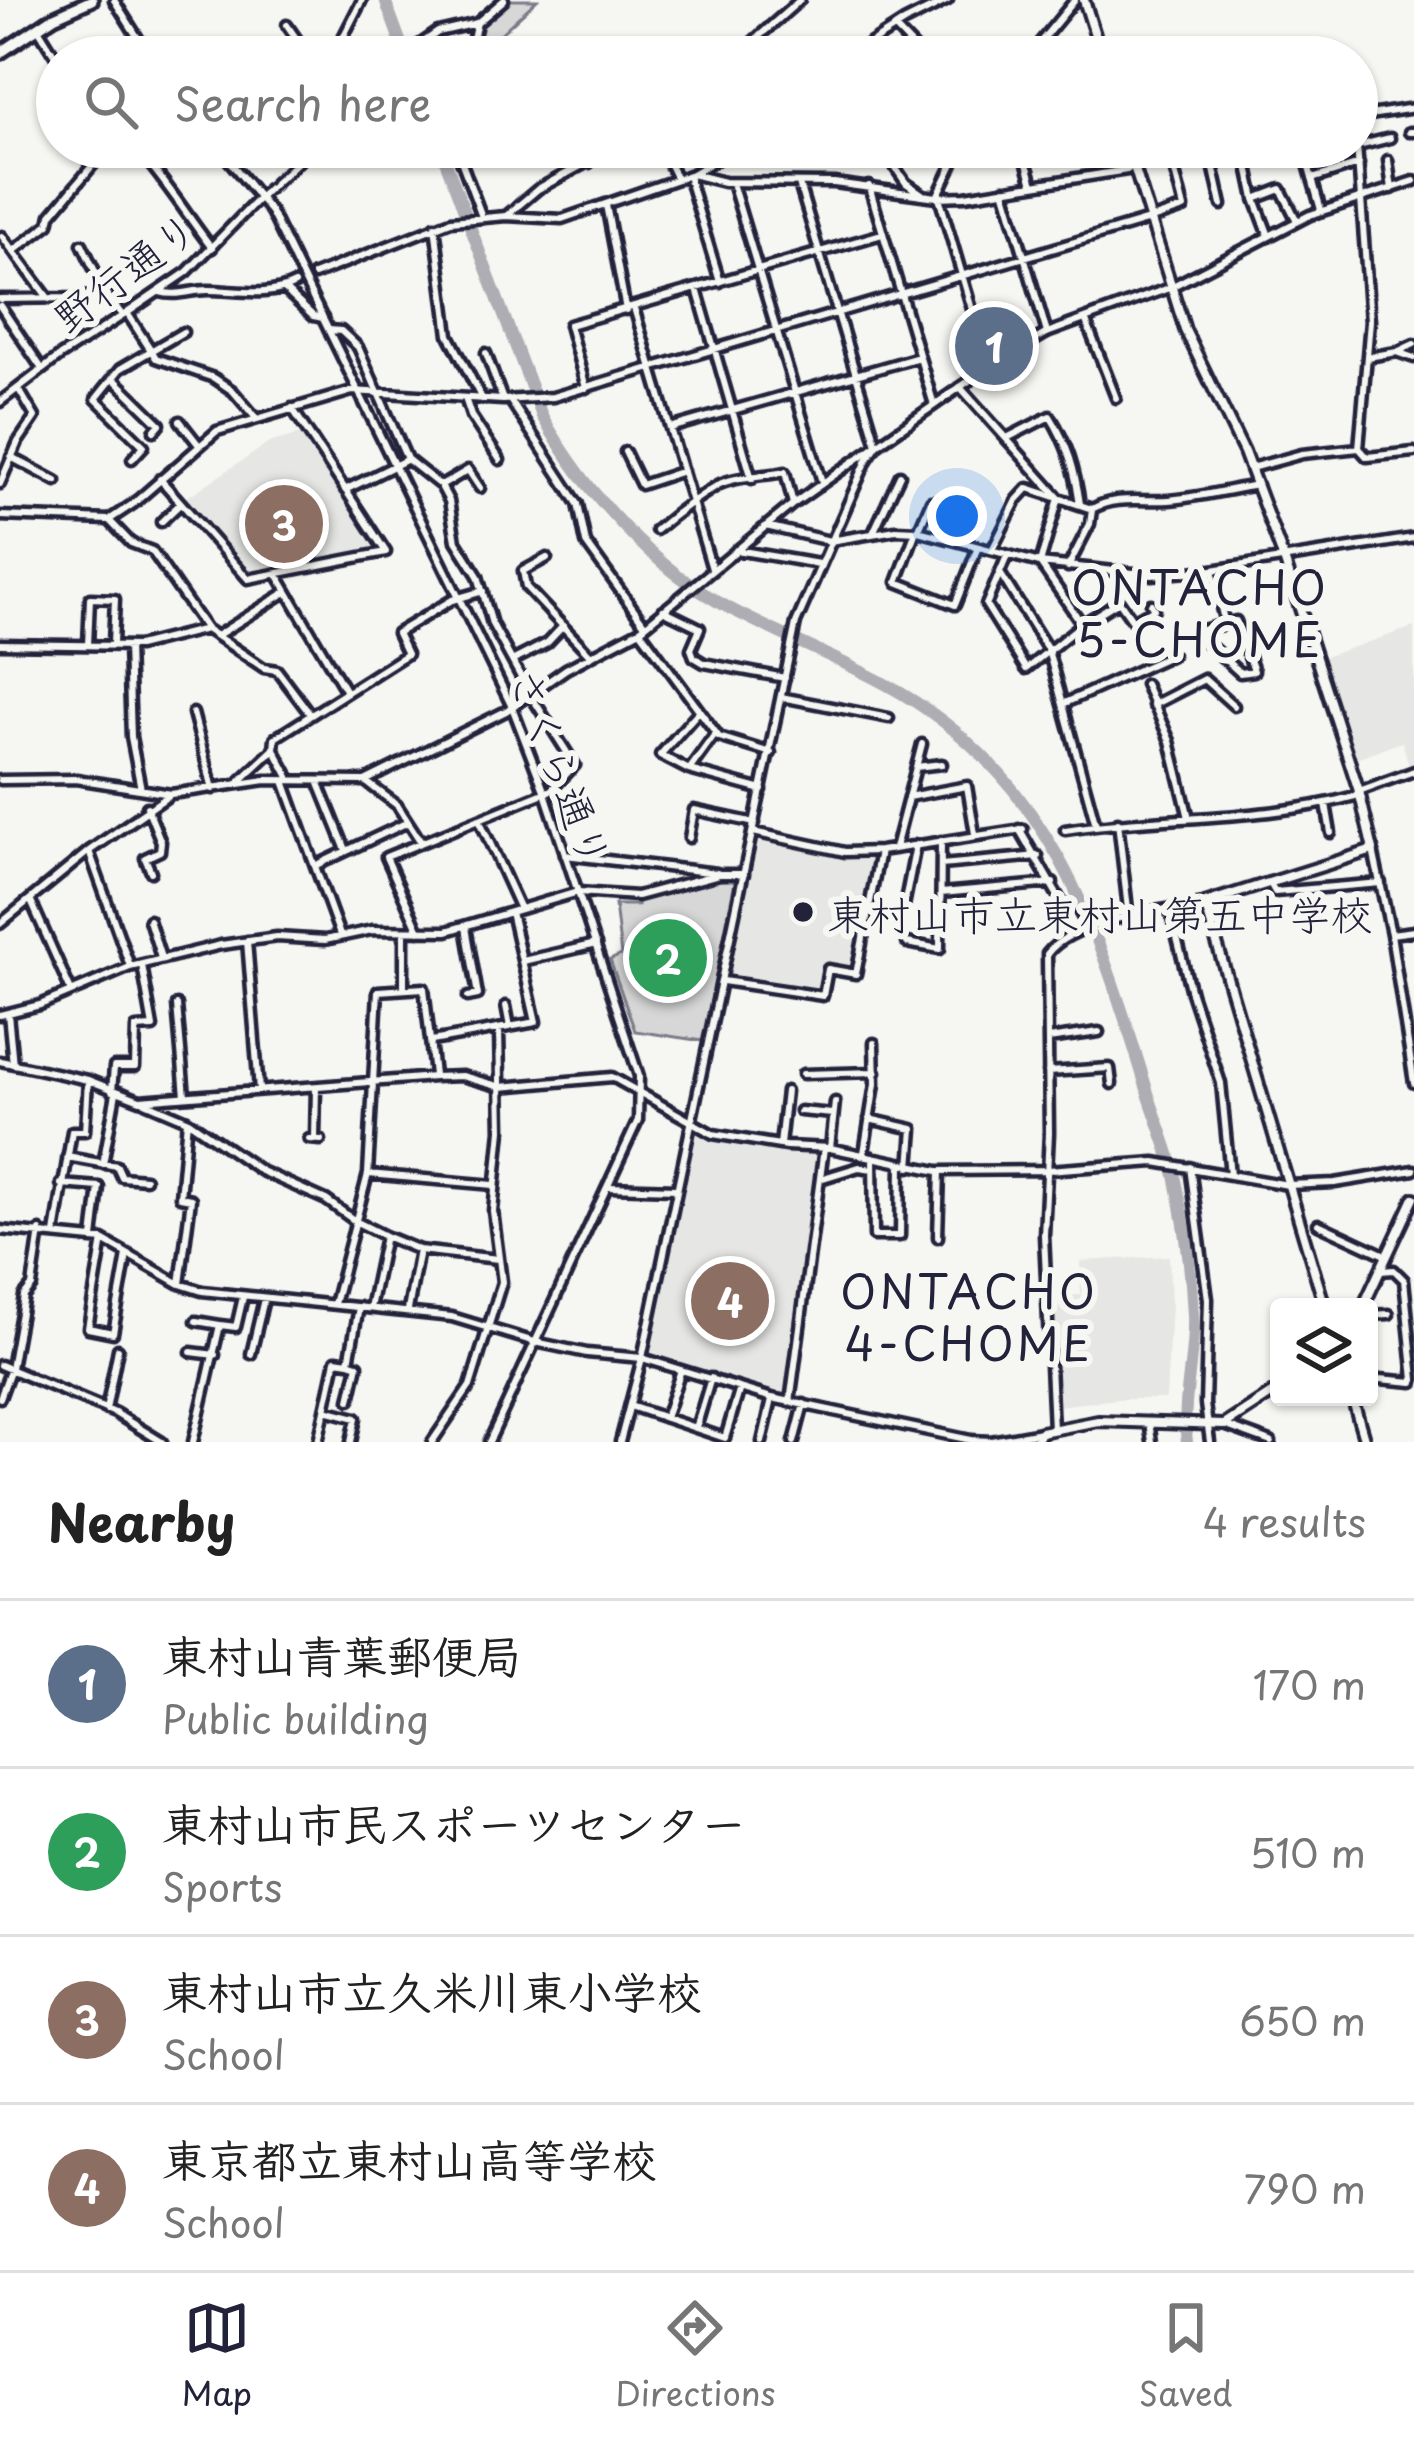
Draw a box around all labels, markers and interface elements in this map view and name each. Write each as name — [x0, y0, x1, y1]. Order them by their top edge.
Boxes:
search box — [36, 36, 1378, 168]
text: Search here — [174, 68, 431, 136]
icon: search — [78, 69, 144, 135]
street label: 野行通り — [38, 195, 210, 347]
pin: 1 — [955, 301, 1033, 391]
pin: 3 — [245, 479, 323, 569]
your location — [927, 486, 987, 546]
district label: ONTACHO 5-CHOME — [1071, 552, 1329, 672]
street label: さくら通り — [495, 658, 629, 876]
place label: 東村山市立東村山第五中学校 — [827, 881, 1373, 944]
marker: 東村山市立東村山第五中学校 — [790, 899, 816, 925]
pin: 2 — [629, 913, 707, 1003]
pin: 4 — [691, 1256, 769, 1346]
district label: ONTACHO 4-CHOME — [840, 1256, 1098, 1376]
map controls — [1270, 1298, 1378, 1406]
button: layers — [1270, 1298, 1378, 1406]
text: Nearby — [48, 1482, 235, 1559]
text: 4 results — [1203, 1491, 1366, 1550]
text: 東村山青葉郵便局 — [162, 1620, 522, 1688]
text: 1 — [78, 1654, 96, 1713]
text: 170 m — [1253, 1654, 1366, 1713]
text: Public building — [162, 1688, 429, 1747]
text: 東村山市民スポーツセンター — [162, 1788, 746, 1856]
text: 2 — [73, 1822, 101, 1881]
text: 510 m — [1249, 1822, 1366, 1881]
text: Sports — [162, 1856, 282, 1915]
text: 東村山市立久米川東小学校 — [162, 1956, 702, 2024]
text: 3 — [74, 1990, 100, 2049]
text: 650 m — [1239, 1990, 1366, 2049]
text: School — [162, 2024, 285, 2083]
text: 東京都立東村山高等学校 — [162, 2124, 657, 2192]
text: 4 — [74, 2158, 100, 2217]
text: 790 m — [1244, 2158, 1366, 2217]
text: School — [162, 2192, 285, 2251]
tab: Map — [182, 2295, 252, 2417]
tab: Directions — [615, 2295, 776, 2417]
tab: Saved — [1139, 2295, 1232, 2417]

